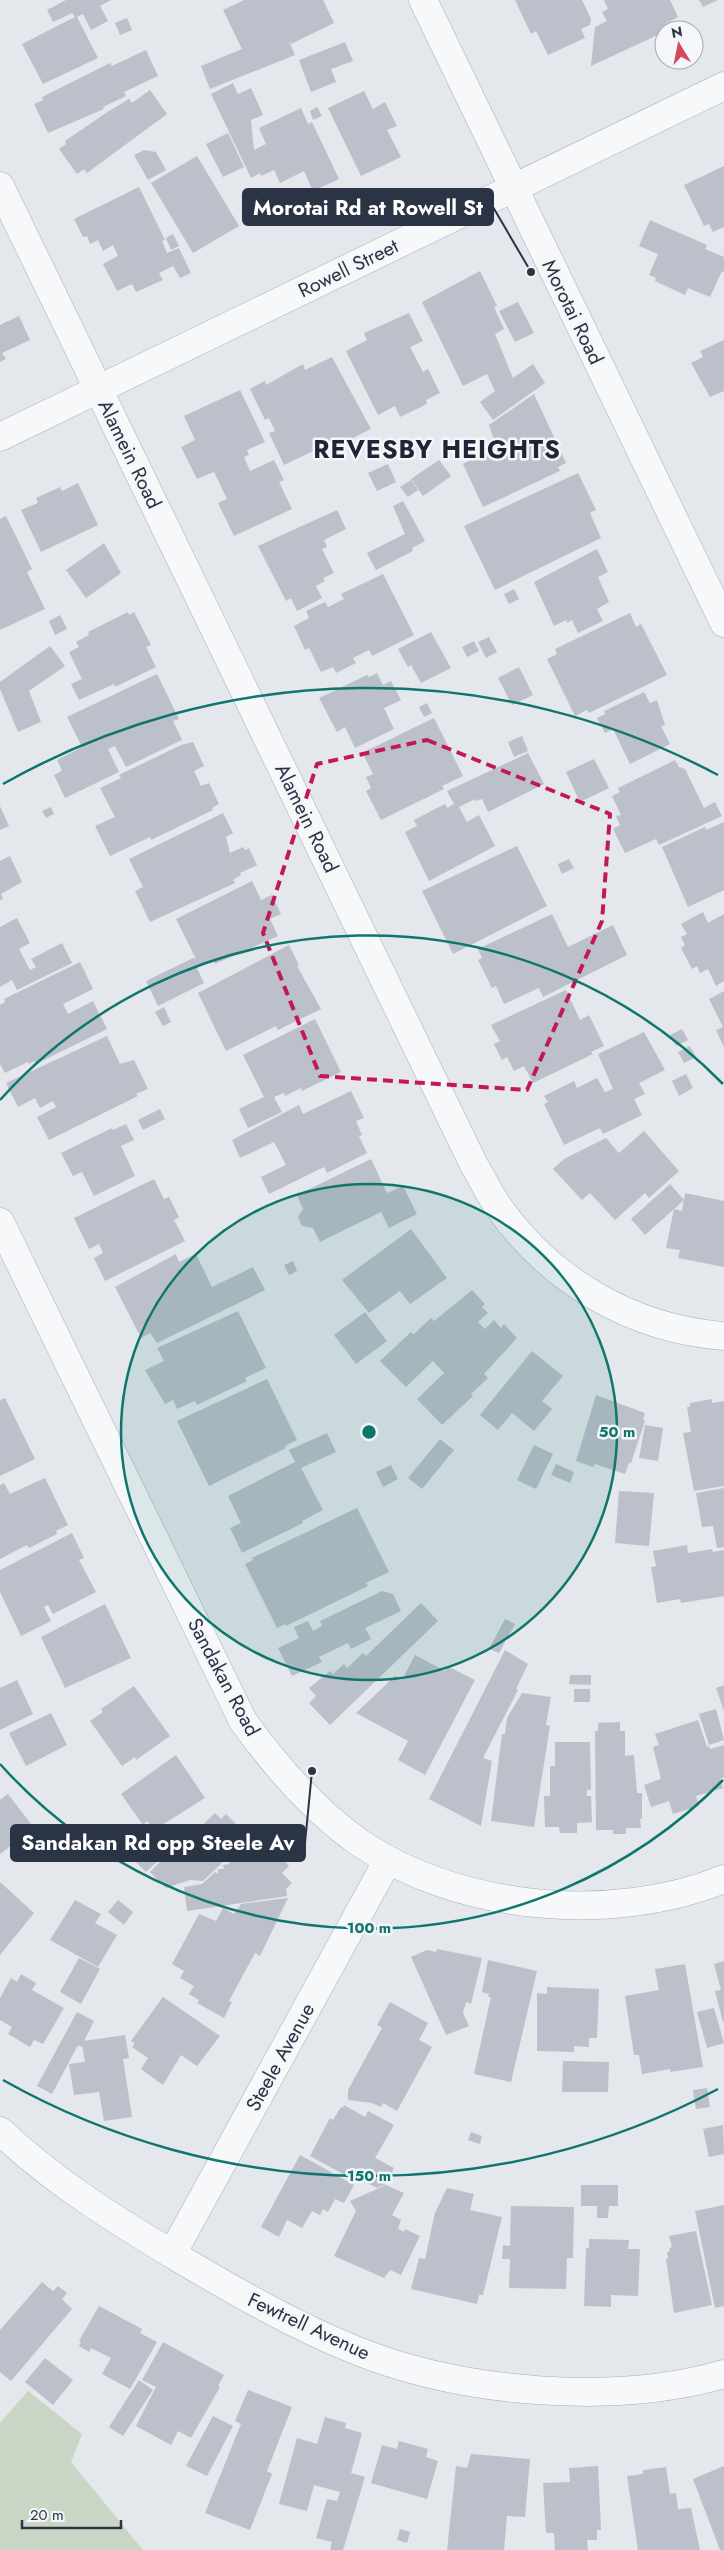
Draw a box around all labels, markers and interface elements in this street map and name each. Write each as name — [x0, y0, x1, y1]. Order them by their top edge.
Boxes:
north arrow — [654, 20, 704, 70]
text: N — [670, 21, 684, 43]
callout: Morotai Rd at Rowell St — [243, 189, 493, 225]
text: Morotai Rd at Rowell St — [253, 193, 483, 223]
street label: Rowell Street — [293, 232, 403, 305]
street label: Morotai Road — [535, 255, 610, 370]
street label: Alamein Road — [91, 395, 168, 514]
district label: REVESBY HEIGHTS — [313, 431, 561, 467]
street label: Alamein Road — [268, 759, 345, 878]
text: 50 m — [599, 1421, 635, 1443]
centre of rings — [360, 1423, 378, 1441]
street label: Sandakan Road — [180, 1613, 267, 1742]
callout: Sandakan Rd opp Steele Av — [11, 1825, 305, 1861]
text: Sandakan Rd opp Steele Av — [21, 1828, 296, 1858]
text: 100 m — [347, 1917, 391, 1939]
street label: Steele Avenue — [239, 1998, 322, 2117]
text: 150 m — [347, 2165, 391, 2187]
street label: Fewtrell Avenue — [243, 2285, 375, 2368]
scale bar — [22, 2498, 121, 2530]
text: 20 m — [30, 2504, 64, 2526]

